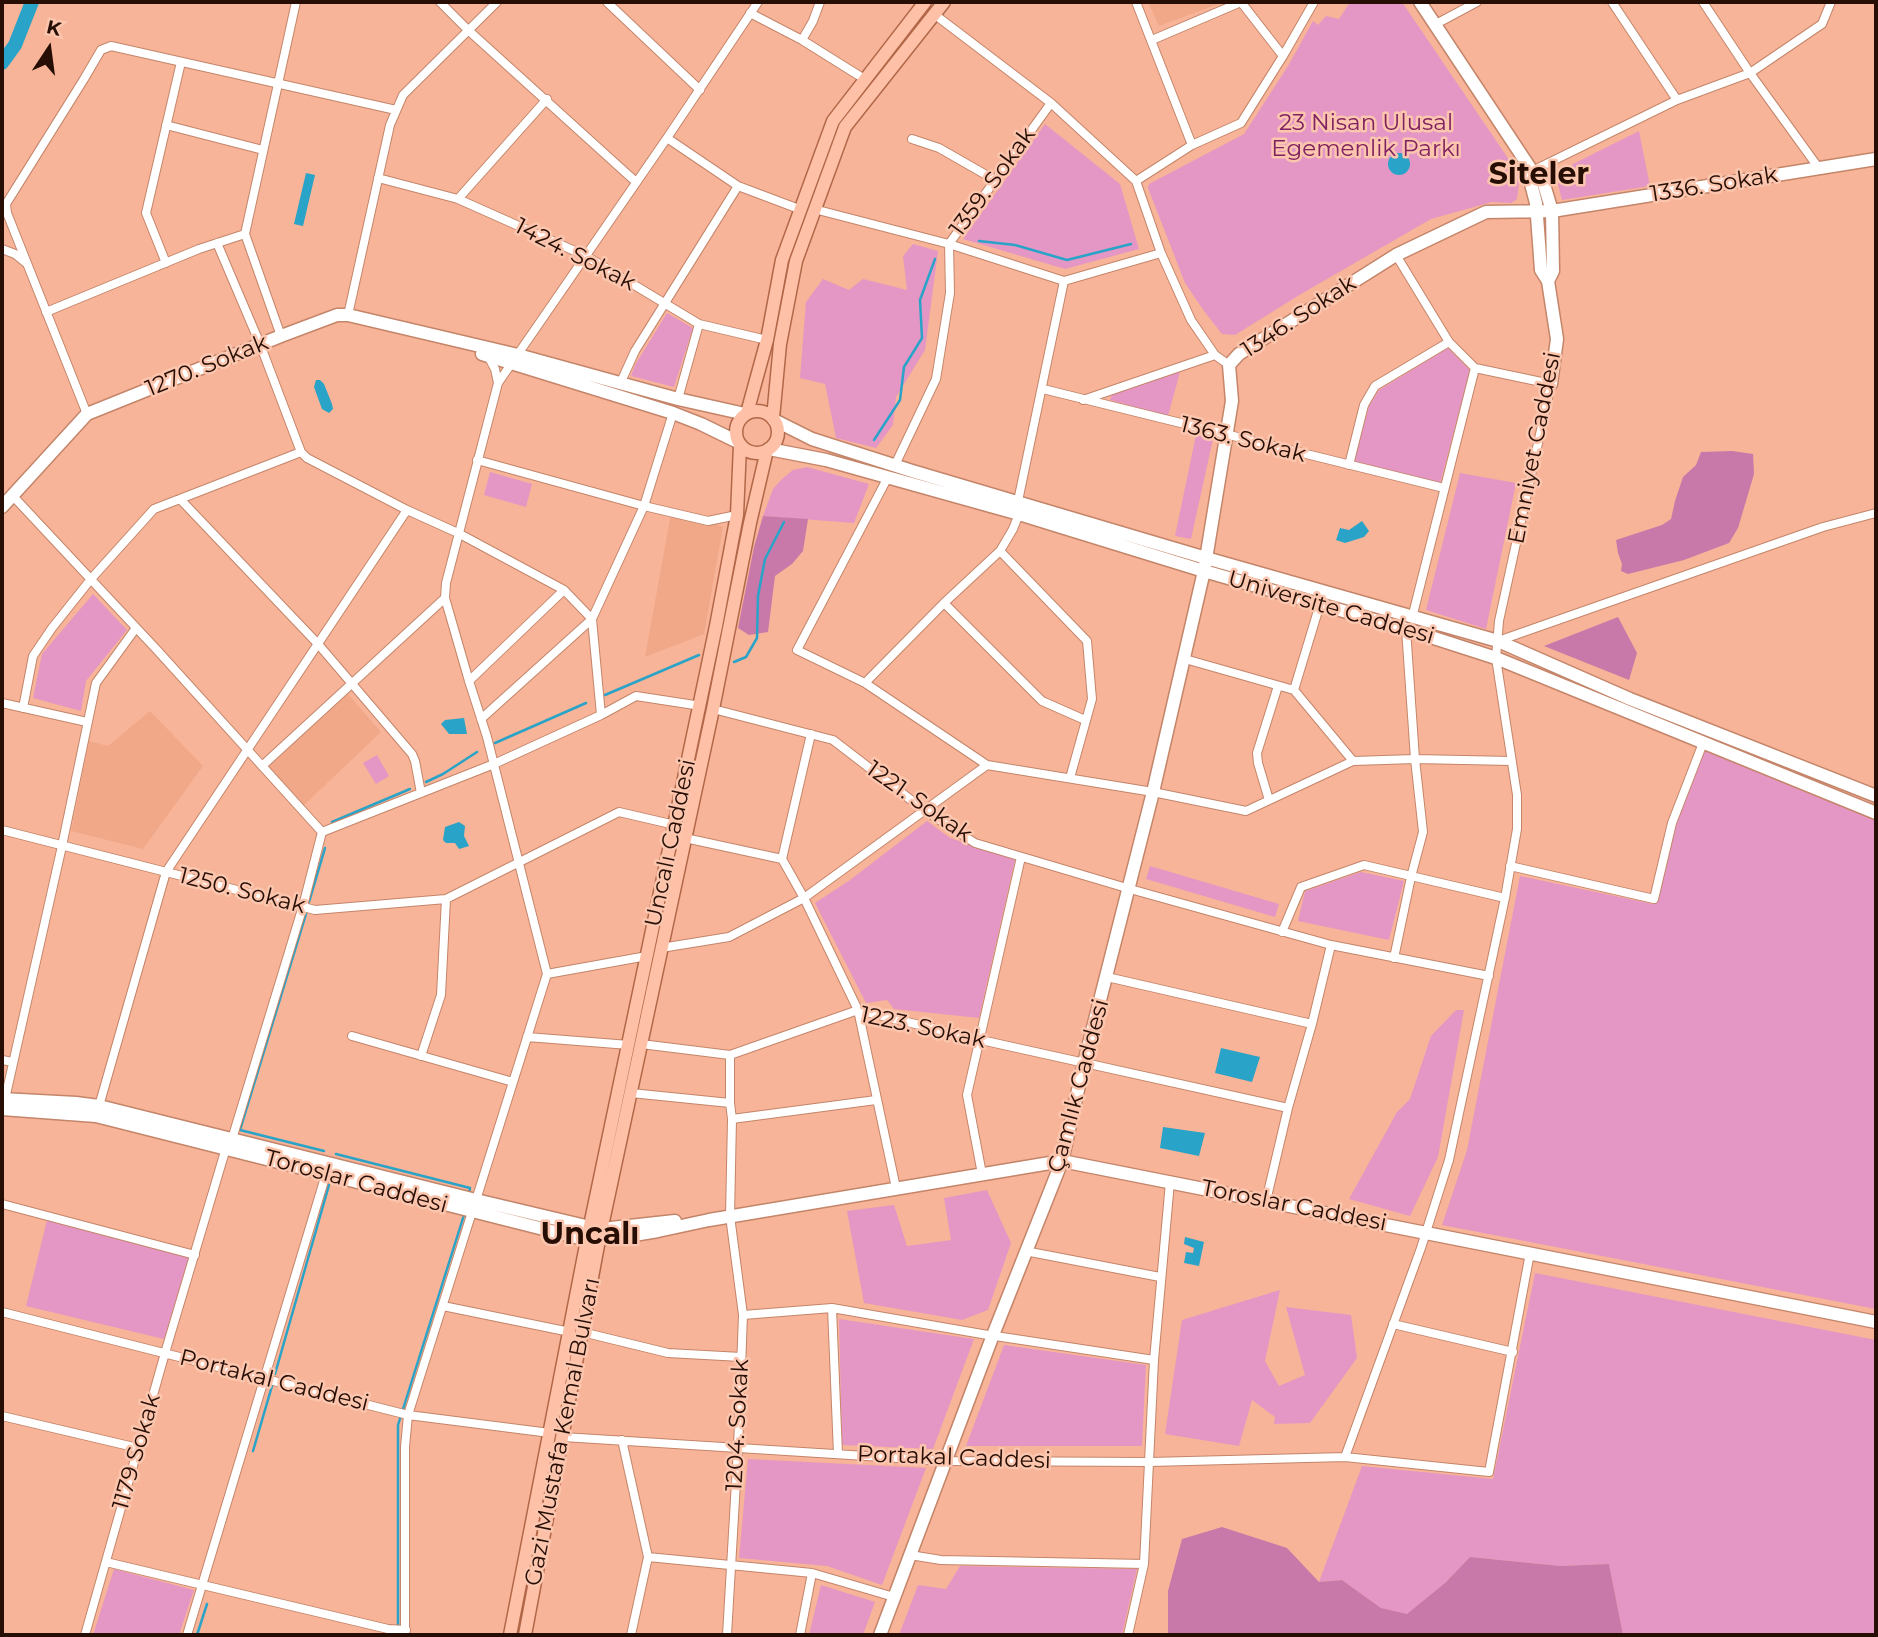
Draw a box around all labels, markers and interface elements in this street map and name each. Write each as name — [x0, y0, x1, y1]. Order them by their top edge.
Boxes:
north arrow — [14, 14, 84, 84]
text: K — [44, 15, 63, 41]
park label: 23 Nisan Ulusal Egemenlik Parkı — [1271, 109, 1461, 163]
street label: 1359. Sokak — [944, 122, 1042, 242]
district label: Siteler — [1489, 157, 1589, 193]
street label: 1336. Sokak — [1648, 161, 1780, 209]
street label: 1424. Sokak — [510, 213, 640, 297]
street label: 1346. Sokak — [1237, 270, 1361, 364]
street label: 1270. Sokak — [142, 329, 272, 403]
street label: Emniyet Caddesi — [1503, 350, 1567, 546]
street label: 1363. Sokak — [1177, 411, 1309, 469]
street label: Universite Caddesi — [1225, 565, 1437, 651]
street label: 1221. Sokak — [861, 755, 977, 849]
street label: Uncalı Caddesi — [640, 757, 702, 929]
street label: 1250. Sokak — [176, 862, 308, 920]
street label: Çamlık Caddesi — [1043, 996, 1115, 1176]
street label: 1223. Sokak — [858, 1001, 988, 1055]
street label: Toroslar Caddesi — [262, 1144, 450, 1220]
street label: Toroslar Caddesi — [1199, 1175, 1389, 1237]
district label: Uncalı — [541, 1217, 639, 1253]
street label: Gazi Mustafa Kemal Bulvarı — [520, 1276, 606, 1588]
street label: Portakal Caddesi — [176, 1344, 372, 1418]
street label: 1204. Sokak — [721, 1358, 755, 1492]
street label: 1179 Sokak — [107, 1391, 167, 1513]
street label: Portakal Caddesi — [857, 1441, 1051, 1475]

